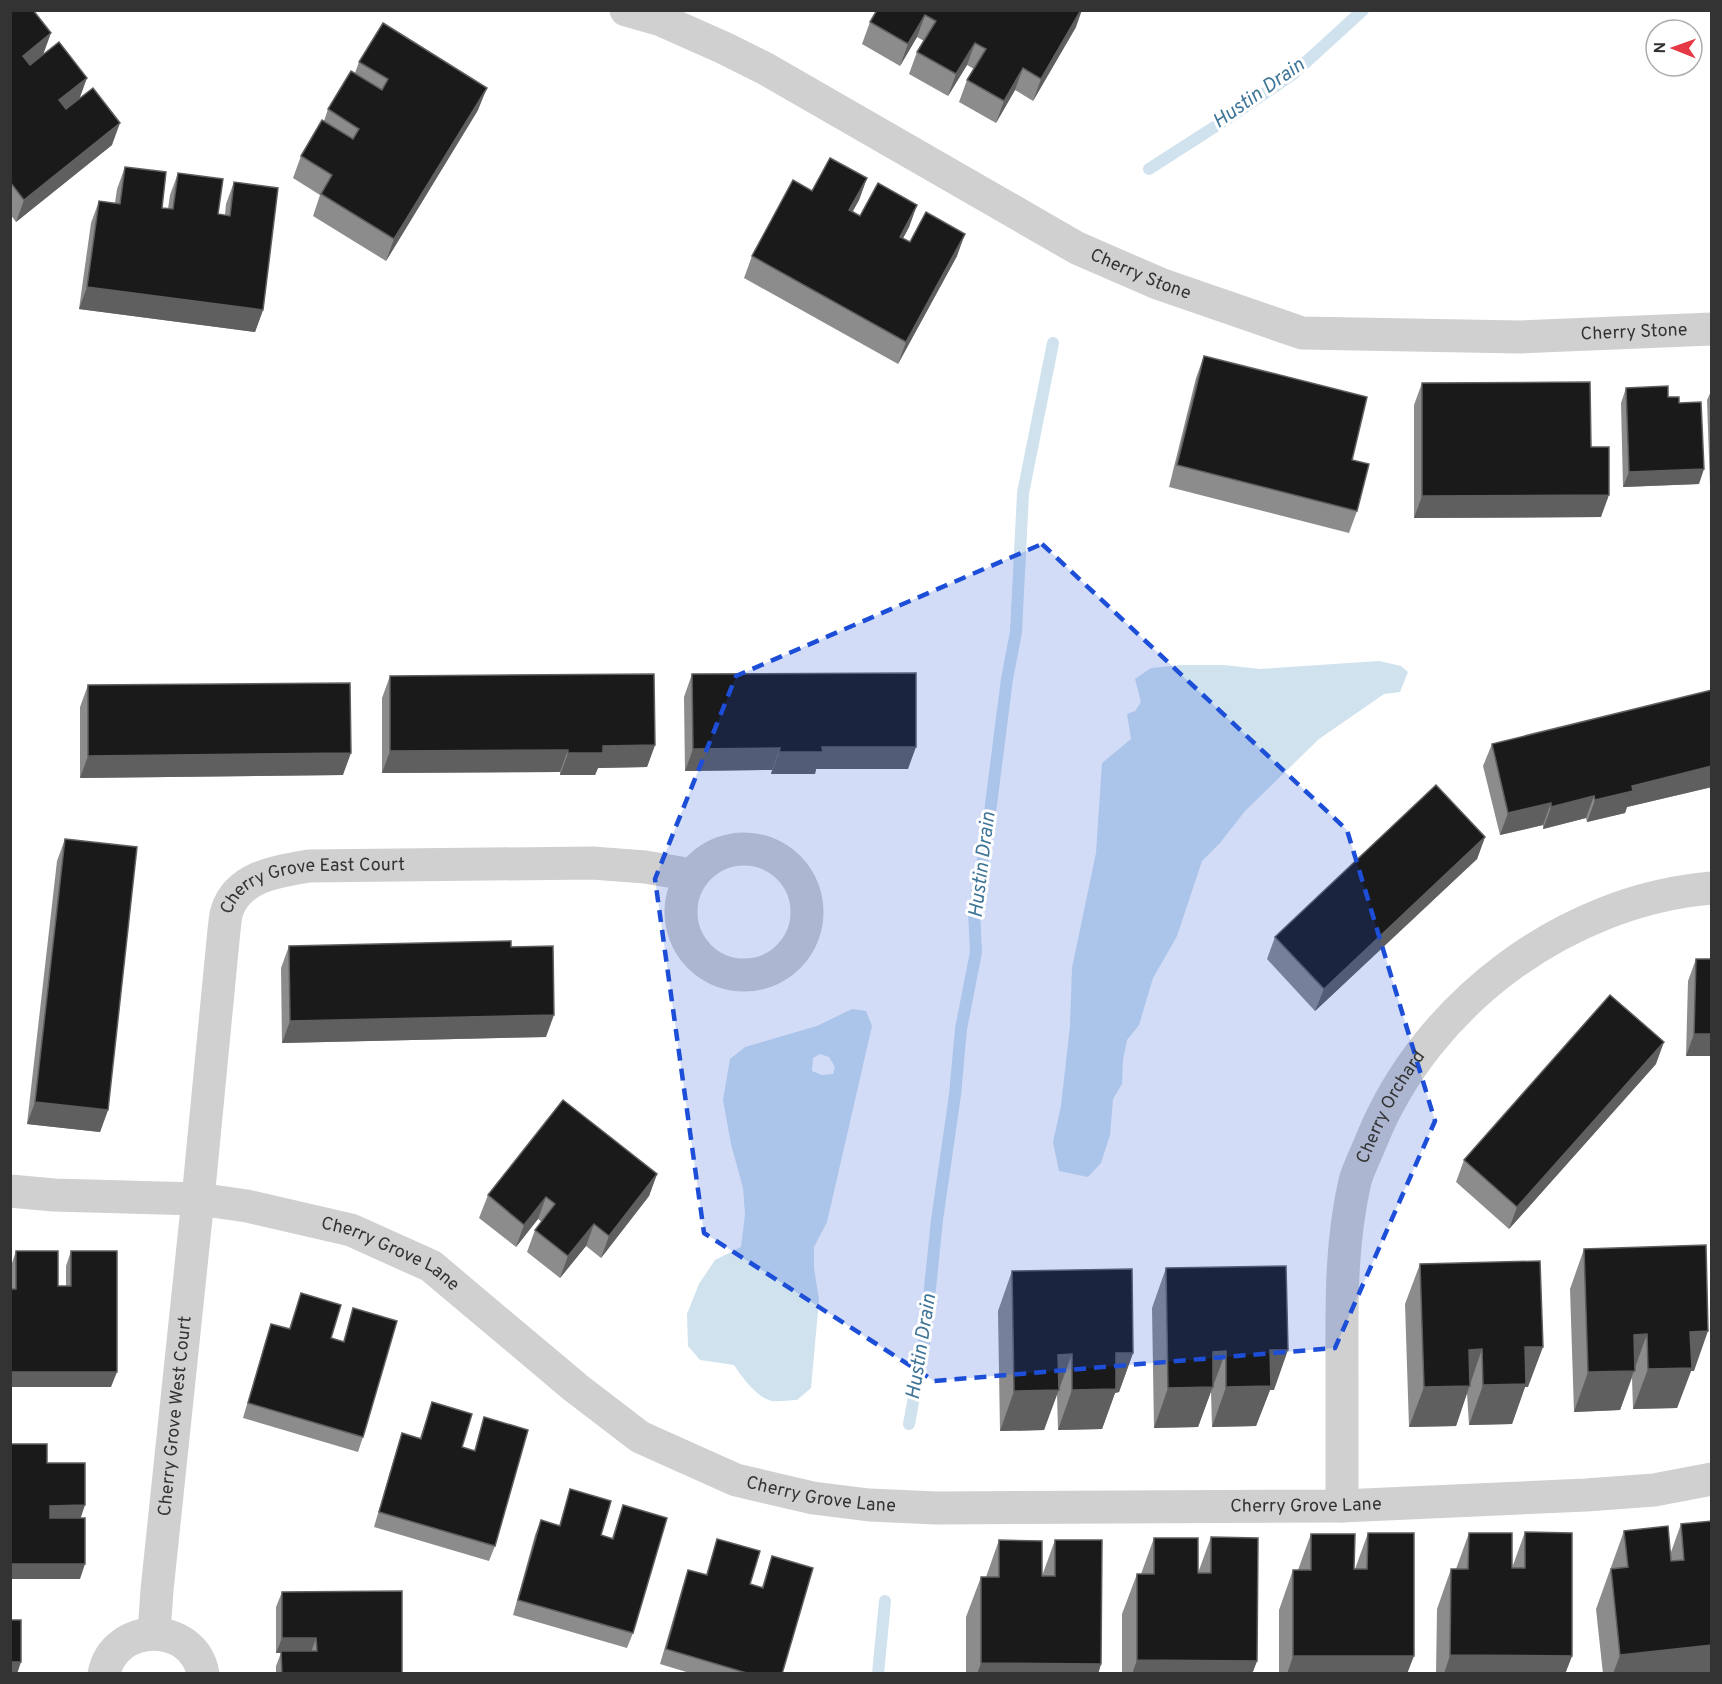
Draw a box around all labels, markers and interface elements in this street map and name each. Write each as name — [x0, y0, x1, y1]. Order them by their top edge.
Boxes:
north arrow — [1644, 18, 1704, 78]
text: N — [1651, 42, 1671, 54]
water label: Hustin Drain — [1208, 53, 1310, 135]
street label: Cherry Stone — [1086, 244, 1194, 305]
street label: Cherry Stone — [1580, 319, 1688, 346]
water label: Hustin Drain — [964, 810, 1002, 920]
street label: Cherry Grove East Court — [215, 853, 405, 917]
street label: Cherry Orchard — [1351, 1046, 1430, 1167]
street label: Cherry Grove Lane — [319, 1212, 464, 1296]
water label: Hustin Drain — [901, 1292, 943, 1402]
street label: Cherry Grove West Court — [153, 1315, 197, 1517]
street label: Cherry Grove Lane — [744, 1471, 896, 1518]
street label: Cherry Grove Lane — [1230, 1493, 1382, 1518]

